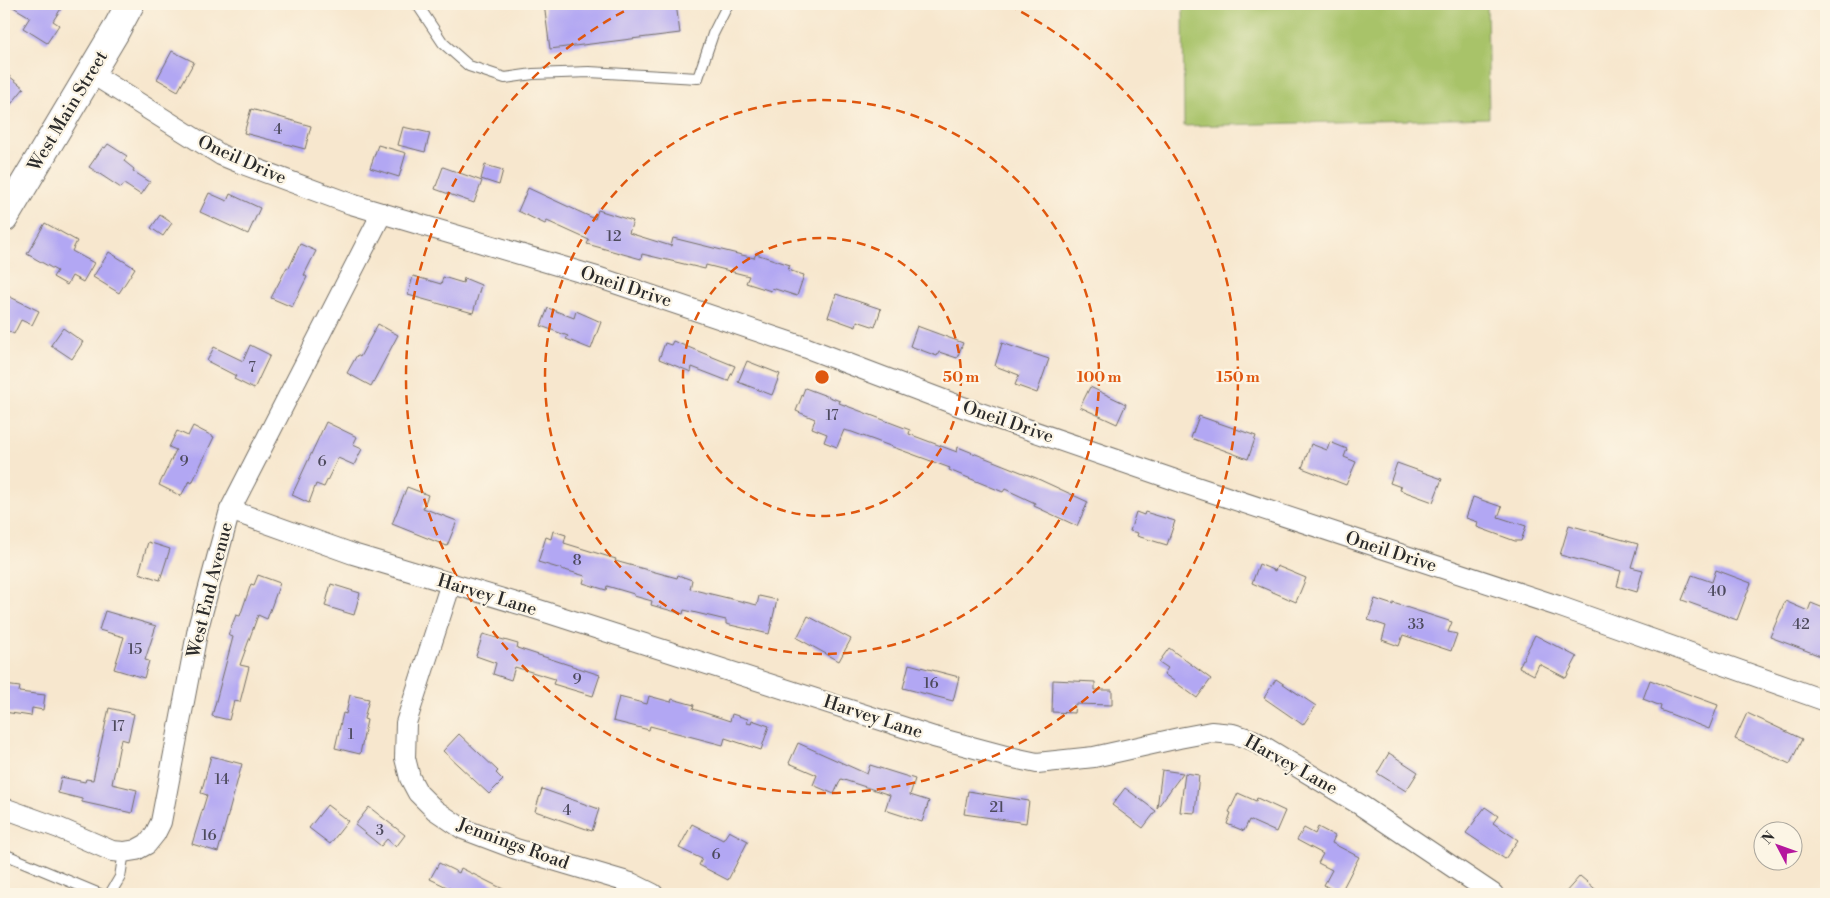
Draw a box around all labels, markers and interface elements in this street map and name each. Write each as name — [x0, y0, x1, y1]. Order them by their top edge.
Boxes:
street label: West Main Street — [22, 46, 113, 176]
house number: 4 — [274, 120, 283, 139]
street label: Oneil Drive — [194, 130, 290, 190]
house number: 12 — [606, 227, 622, 246]
street label: Oneil Drive — [577, 261, 675, 313]
house number: 7 — [248, 358, 256, 377]
centre of rings — [813, 368, 831, 386]
text: 50 m — [943, 368, 979, 387]
text: 100 m — [1077, 368, 1122, 387]
text: 150 m — [1216, 368, 1260, 387]
street label: Oneil Drive — [959, 396, 1057, 448]
house number: 17 — [825, 406, 839, 425]
house number: 9 — [179, 452, 189, 471]
house number: 6 — [317, 452, 327, 471]
street label: West End Avenue — [182, 520, 238, 661]
street label: Oneil Drive — [1342, 526, 1440, 578]
house number: 8 — [572, 551, 582, 570]
street label: Harvey Lane — [434, 569, 540, 621]
house number: 40 — [1708, 582, 1726, 601]
house number: 33 — [1408, 615, 1424, 634]
house number: 42 — [1792, 615, 1810, 634]
house number: 15 — [128, 640, 142, 659]
house number: 9 — [572, 670, 582, 689]
house number: 16 — [923, 674, 939, 693]
street label: Harvey Lane — [820, 690, 926, 744]
house number: 17 — [111, 717, 125, 736]
house number: 1 — [348, 725, 355, 744]
street label: Harvey Lane — [1240, 730, 1342, 800]
house number: 14 — [215, 770, 229, 789]
house number: 21 — [989, 798, 1005, 817]
house number: 4 — [563, 801, 572, 820]
street label: Jennings Road — [453, 813, 573, 875]
north arrow — [1752, 820, 1802, 870]
house number: 3 — [376, 821, 384, 840]
house number: 16 — [201, 826, 217, 845]
text: N — [1759, 828, 1779, 848]
house number: 6 — [711, 845, 721, 864]

